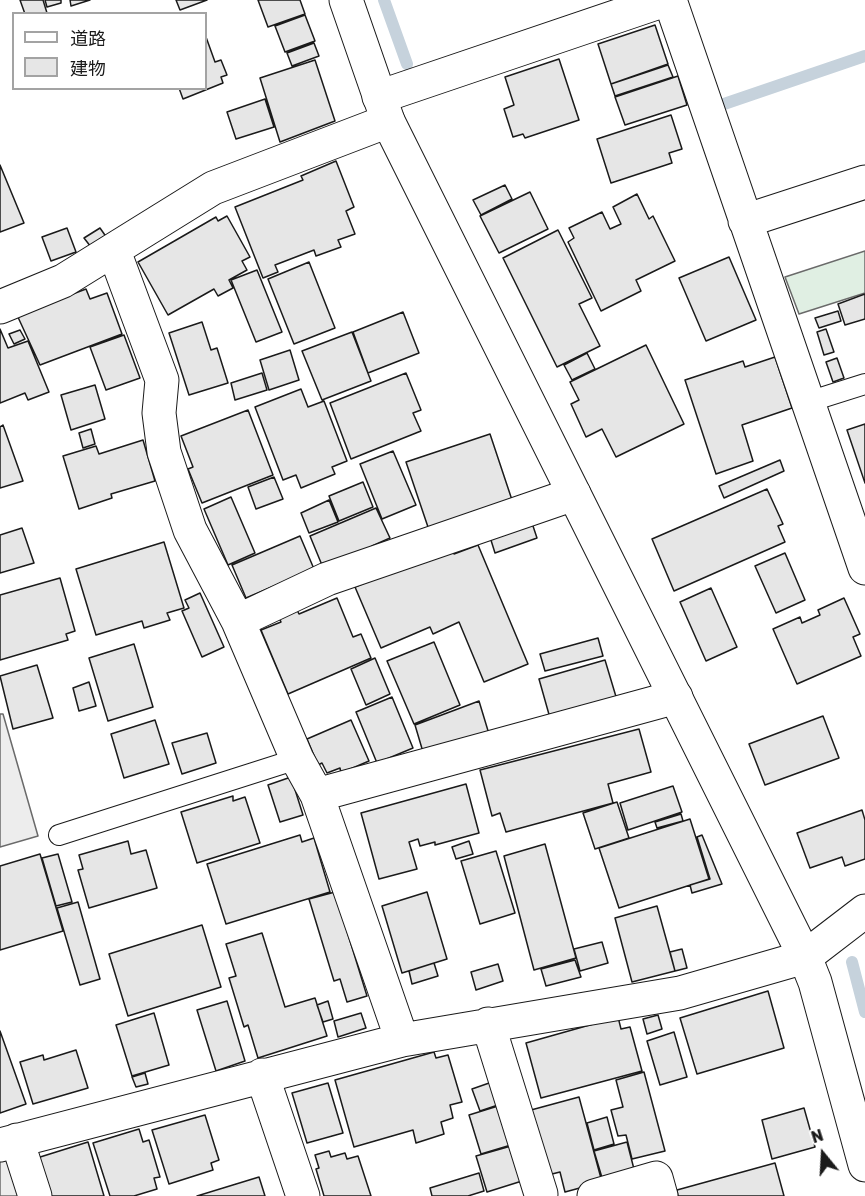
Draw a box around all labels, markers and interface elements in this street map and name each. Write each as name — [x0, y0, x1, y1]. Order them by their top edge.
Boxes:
legend — [12, 12, 207, 90]
text: 道路 — [70, 28, 106, 50]
text: 建物 — [70, 58, 106, 80]
north arrow — [793, 1124, 853, 1184]
text: N — [809, 1126, 826, 1147]

